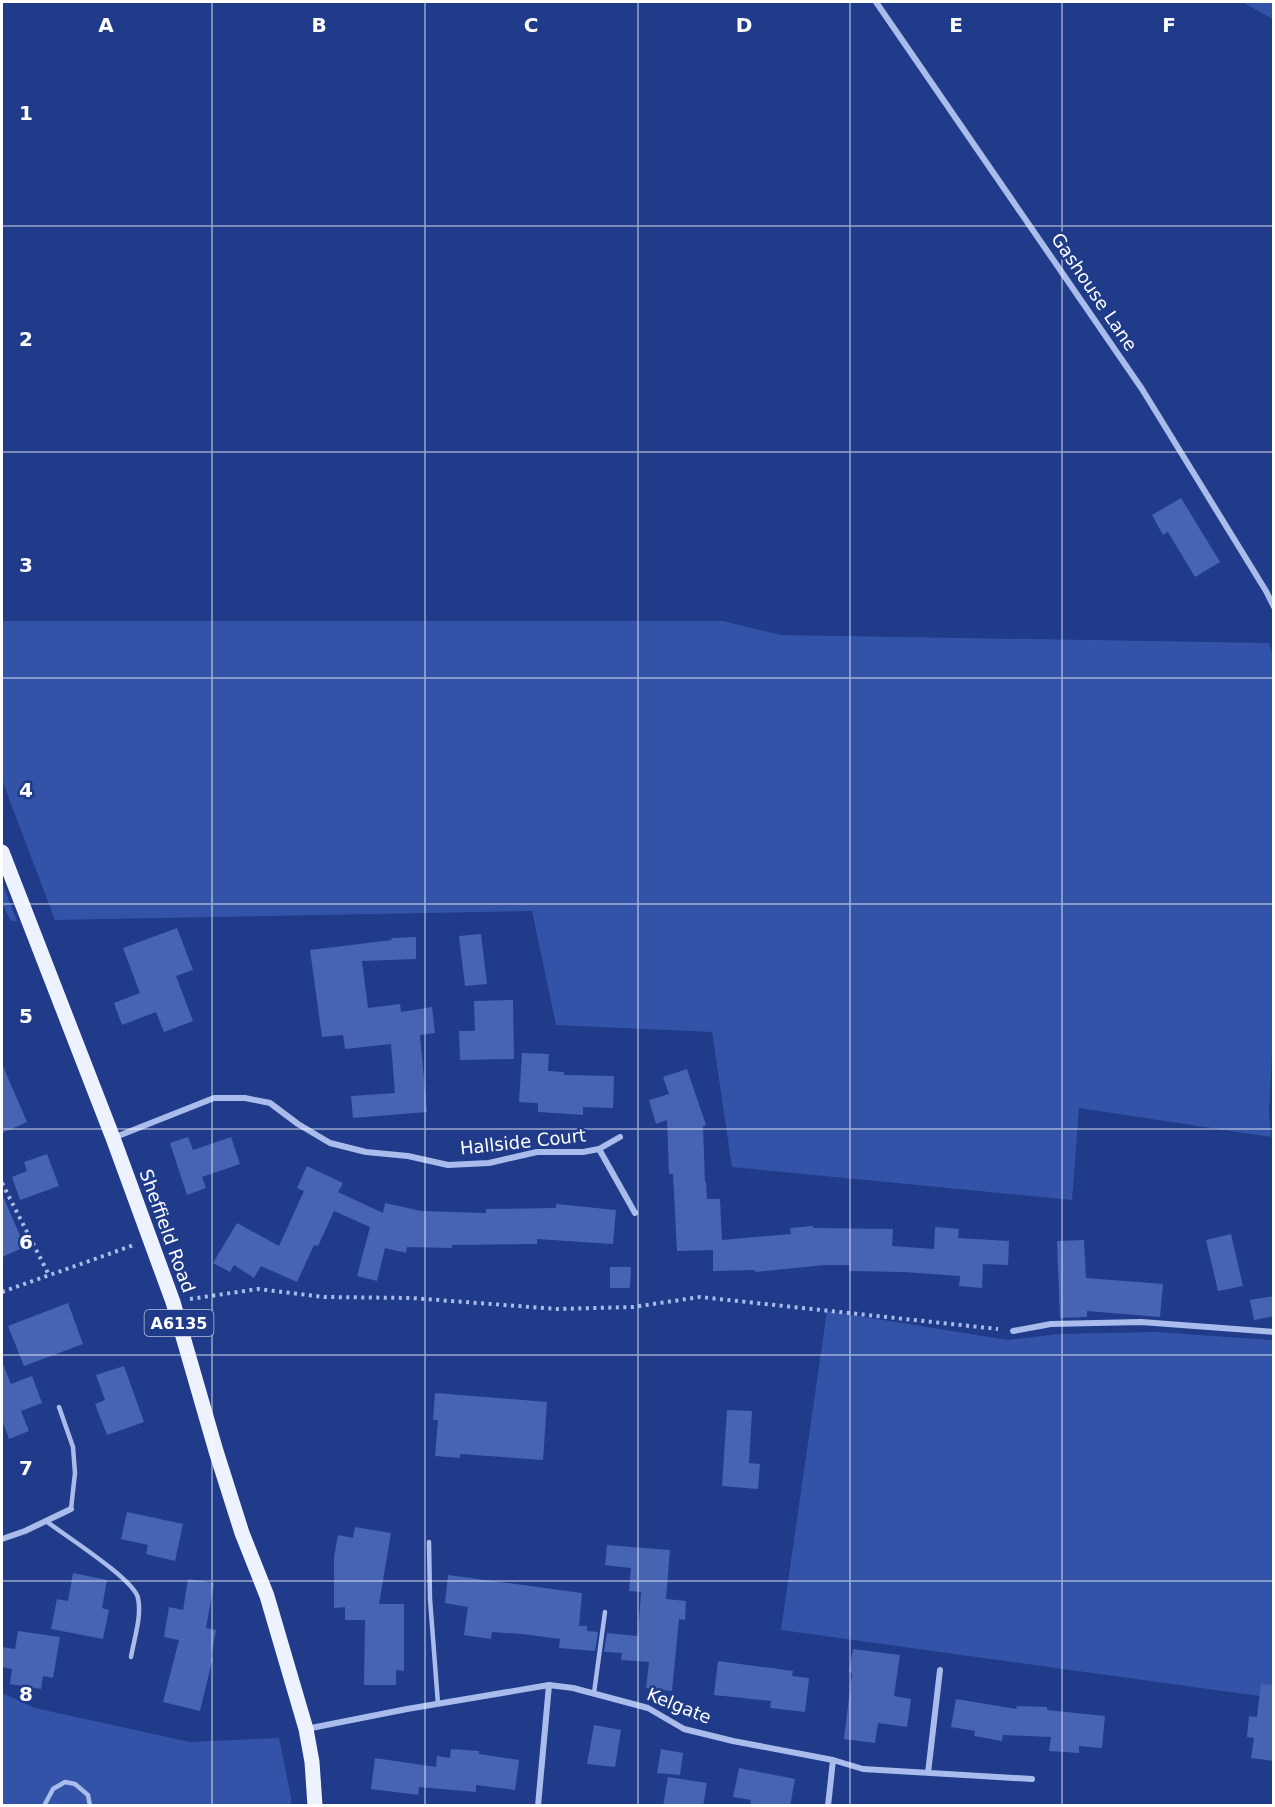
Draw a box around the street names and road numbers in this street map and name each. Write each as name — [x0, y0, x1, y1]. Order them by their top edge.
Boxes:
street label: Gashouse Lane — [1047, 229, 1142, 355]
street label: Hallside Court — [459, 1124, 587, 1159]
street label: Sheffield Road — [135, 1166, 200, 1295]
road number: A6135 — [144, 1310, 213, 1336]
street label: Kelgate — [644, 1683, 714, 1728]

